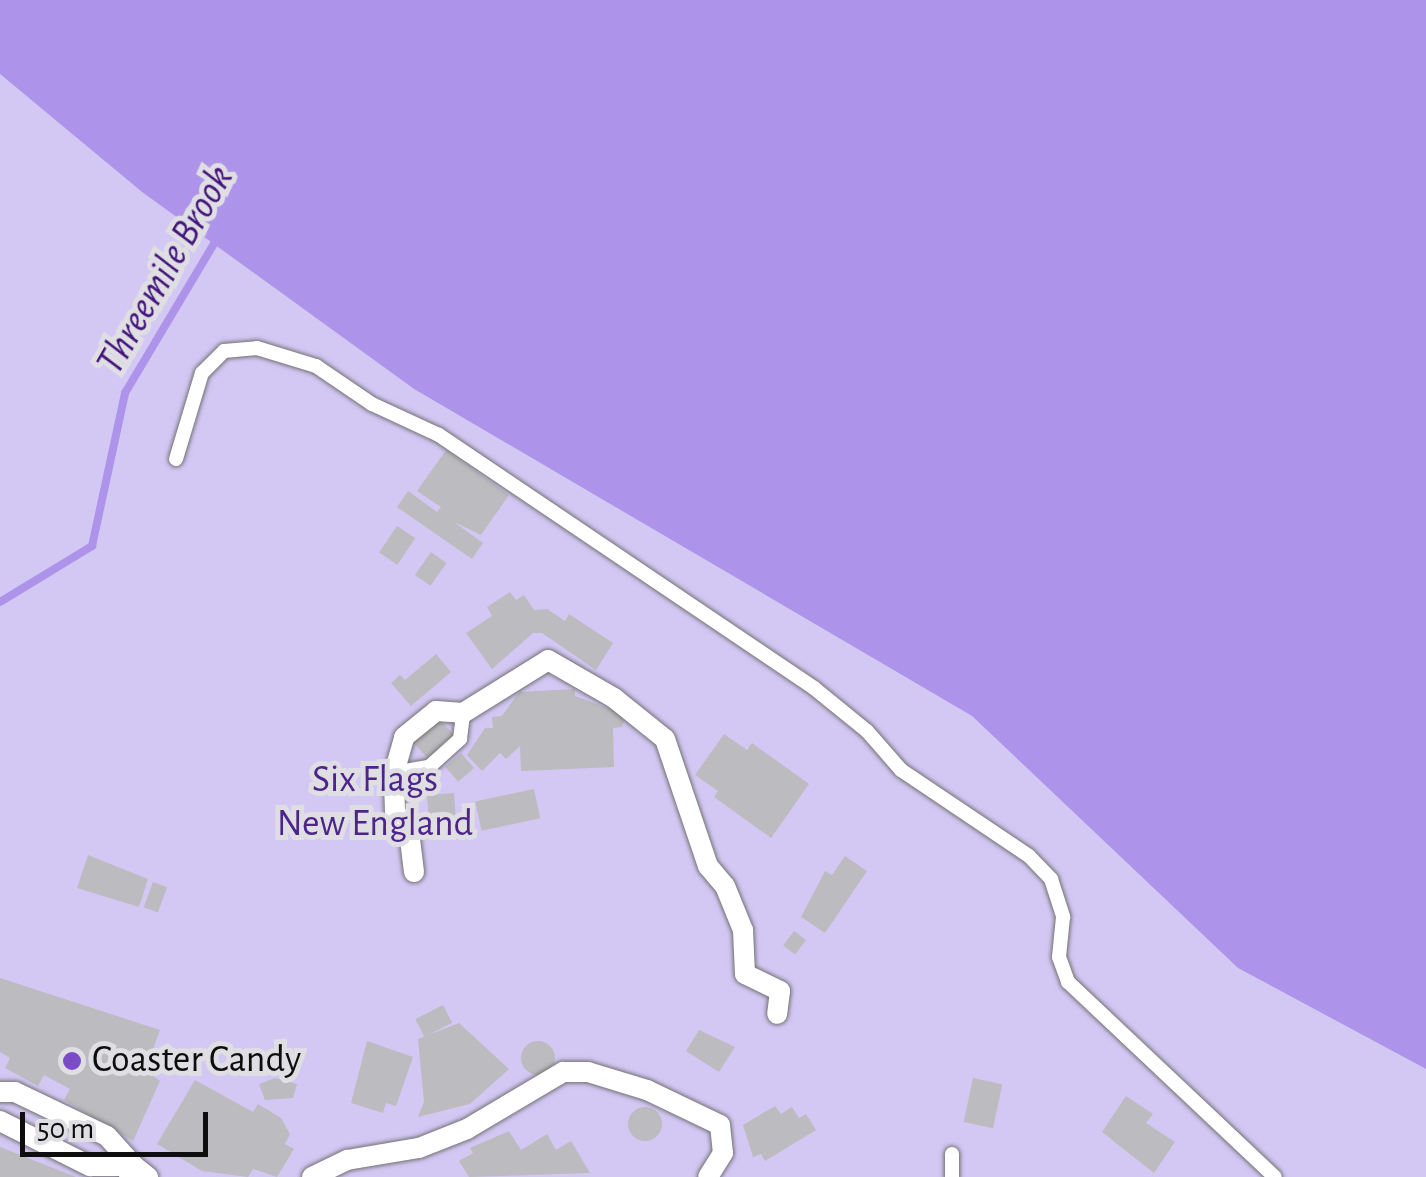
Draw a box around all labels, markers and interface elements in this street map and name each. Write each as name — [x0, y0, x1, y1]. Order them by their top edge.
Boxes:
water label: Threemile Brook — [86, 157, 244, 383]
park label: Six Flags New England — [277, 758, 473, 848]
place label: Coaster Candy — [92, 1038, 301, 1084]
marker: Coaster Candy — [61, 1050, 83, 1072]
scale bar — [25, 1092, 212, 1154]
text: 50 m — [37, 1114, 94, 1144]

